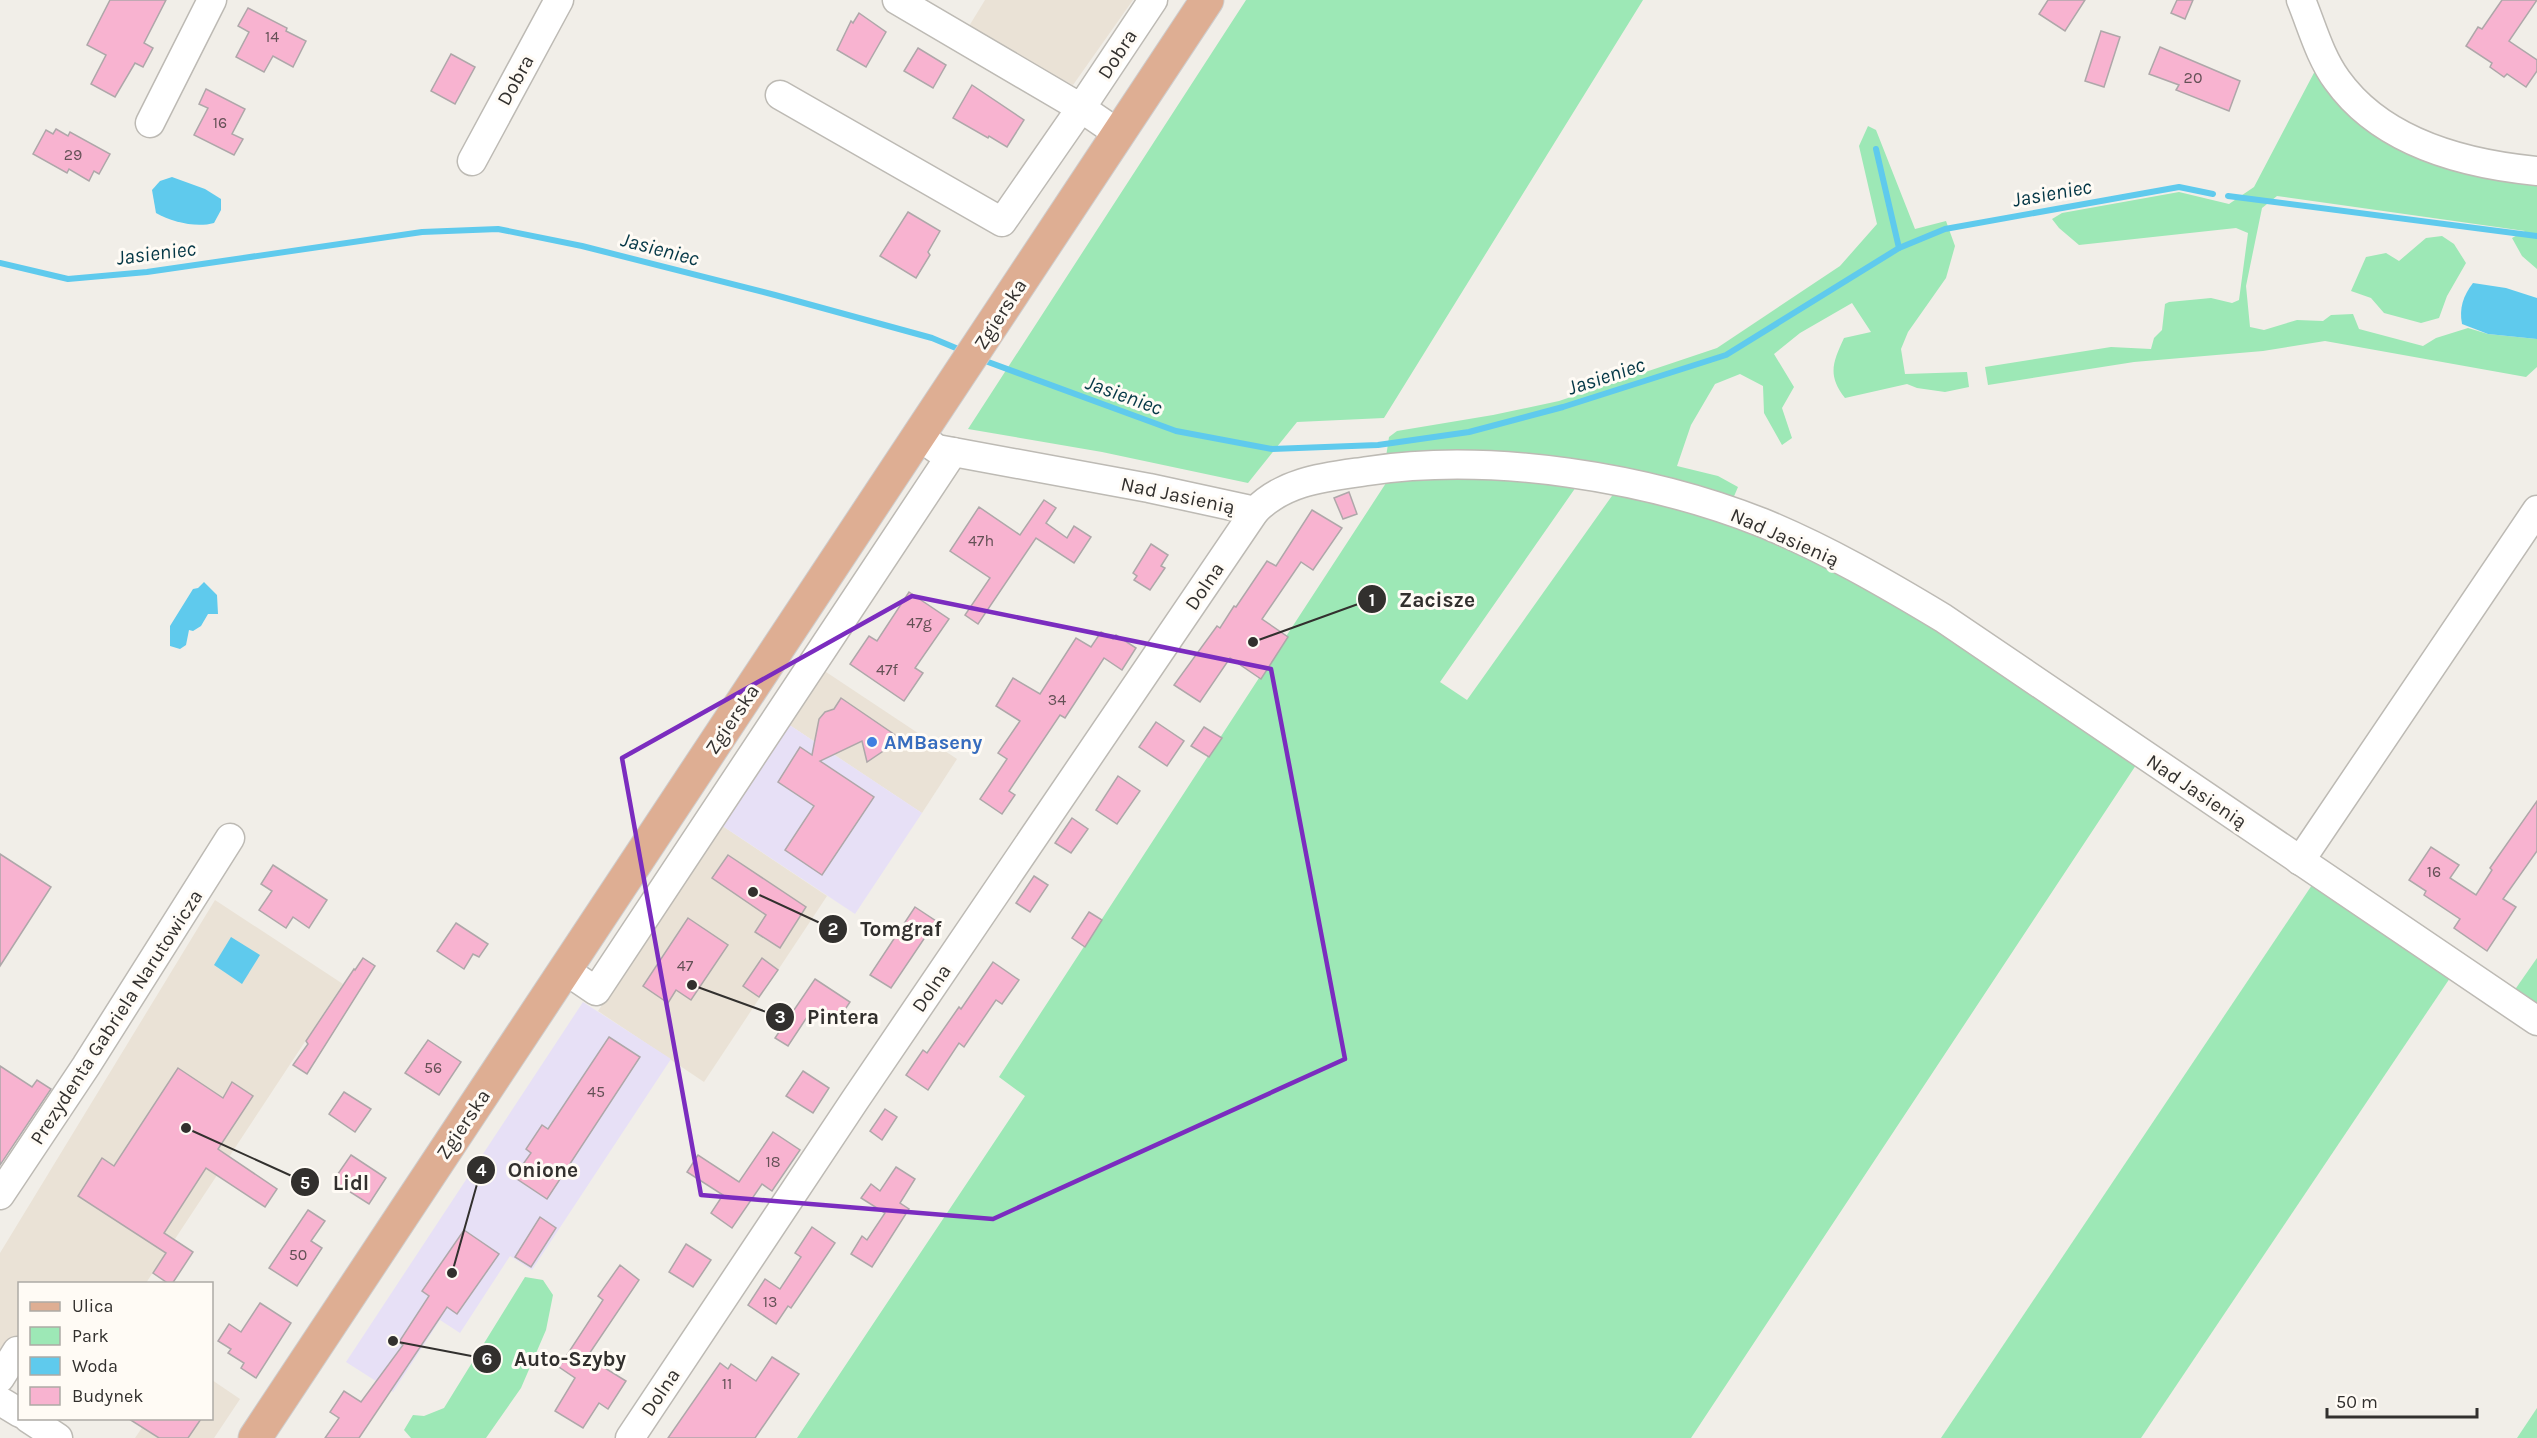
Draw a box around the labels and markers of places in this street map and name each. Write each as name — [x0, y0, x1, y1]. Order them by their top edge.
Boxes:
callout: Zacisze — [1357, 580, 1487, 619]
place label: AMBaseny — [884, 731, 982, 754]
marker: AMBaseny — [865, 735, 879, 749]
callout: Tomgraf — [818, 909, 954, 948]
callout: Pintera — [765, 997, 891, 1036]
callout: Onione — [466, 1150, 590, 1189]
callout: Lidl — [290, 1163, 381, 1202]
callout: Auto-Szyby — [472, 1340, 638, 1379]

